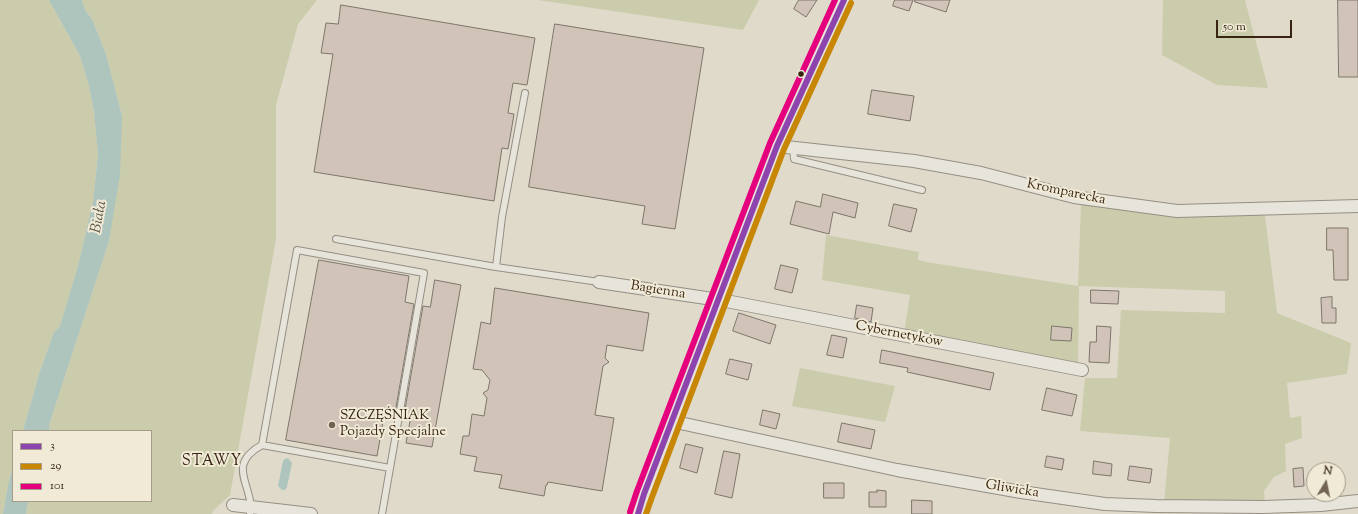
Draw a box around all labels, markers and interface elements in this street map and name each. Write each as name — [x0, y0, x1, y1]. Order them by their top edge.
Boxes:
scale bar — [1218, 12, 1294, 38]
text: 50 m — [1223, 18, 1246, 36]
unlabelled marker — [796, 69, 806, 79]
street label: Kromparecka — [1025, 176, 1107, 210]
water label: Biała — [88, 199, 112, 235]
street label: Bagienna — [629, 278, 687, 304]
street label: Cybernetyków — [854, 318, 944, 352]
place label: SZCZĘŚNIAK Pojazdy Specjalne — [340, 409, 446, 442]
marker: SZCZĘŚNIAK Pojazdy Specjalne — [327, 420, 337, 430]
legend — [12, 430, 152, 502]
text: 3 — [50, 437, 55, 455]
district label: STAWY — [182, 453, 242, 471]
text: 29 — [50, 457, 61, 475]
north arrow — [1306, 462, 1346, 502]
text: N — [1322, 463, 1334, 480]
text: 101 — [50, 477, 64, 495]
street label: Gliwicka — [984, 477, 1040, 503]

